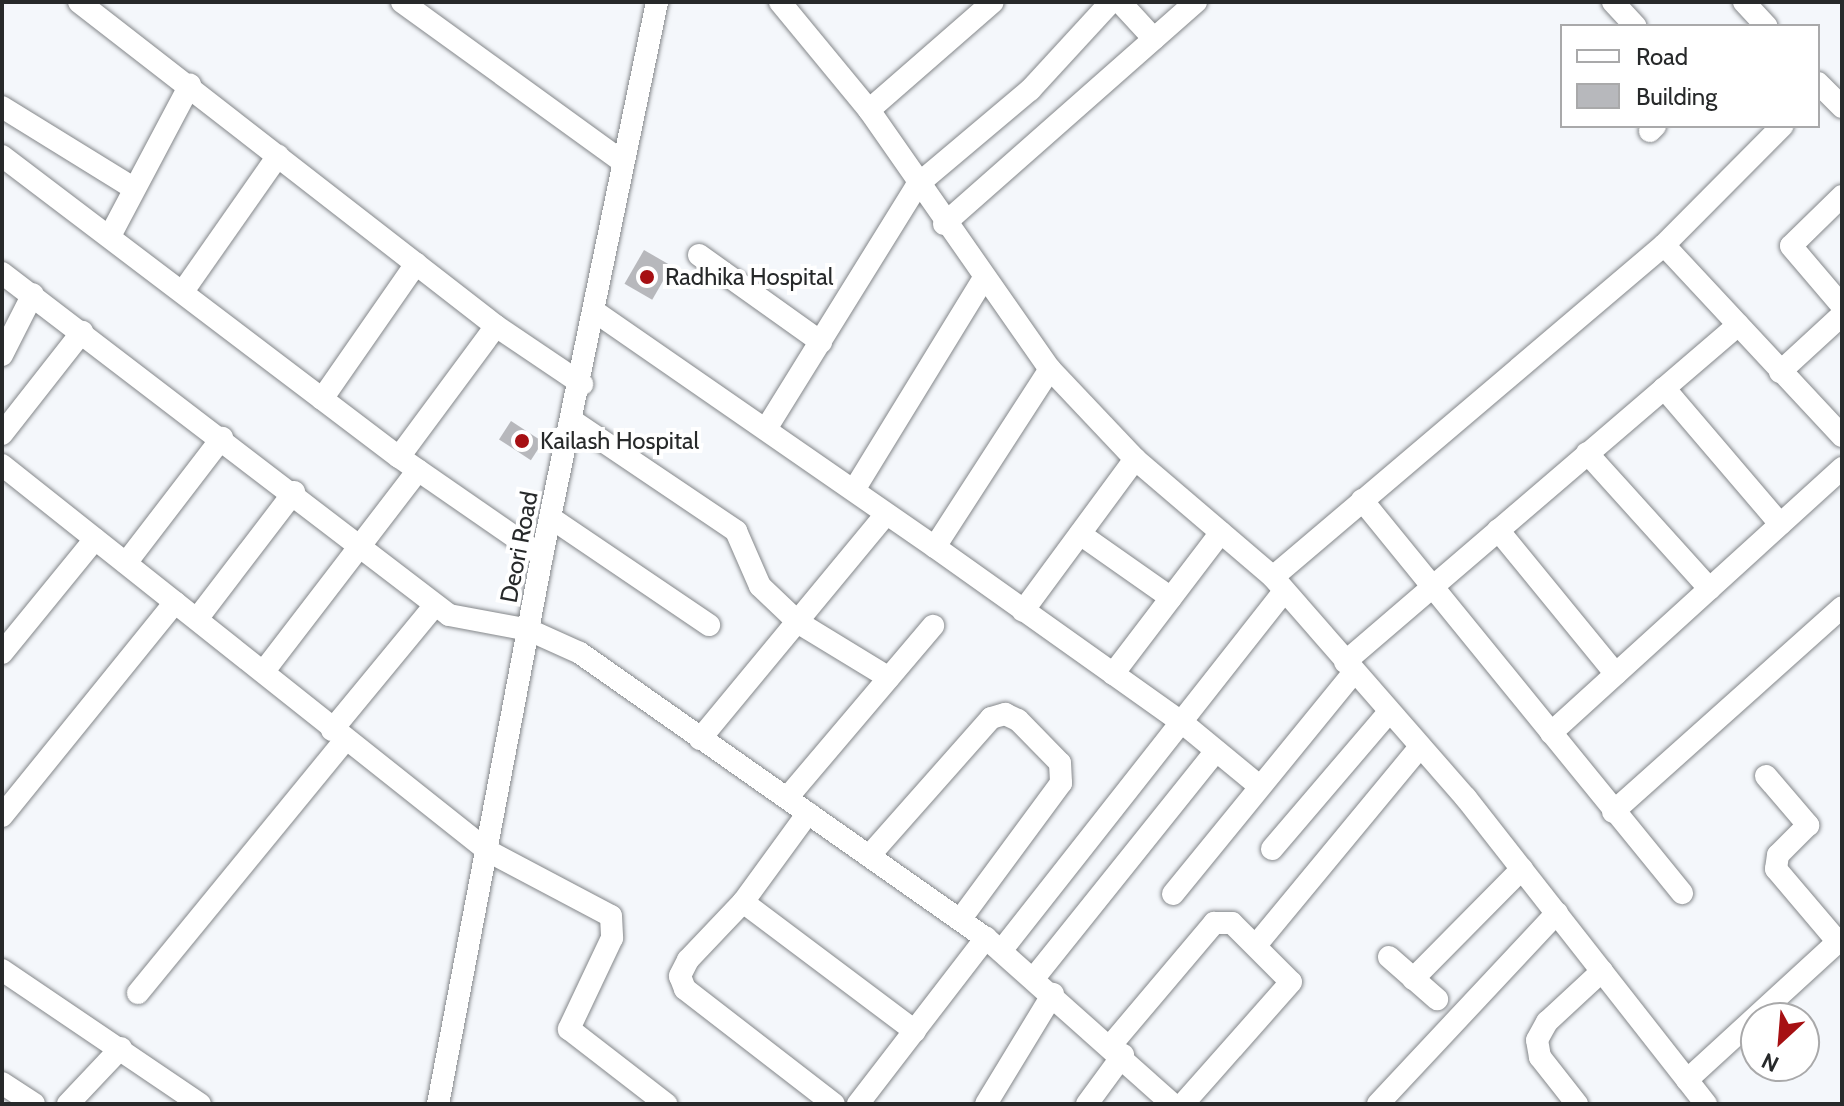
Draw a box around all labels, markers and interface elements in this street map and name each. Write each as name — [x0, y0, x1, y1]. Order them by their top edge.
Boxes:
legend — [1560, 24, 1820, 128]
text: Road — [1636, 42, 1688, 71]
text: Building — [1636, 82, 1717, 111]
place label: Radhika Hospital — [665, 263, 833, 291]
marker: Radhika Hospital — [636, 266, 658, 288]
place label: Kailash Hospital — [540, 427, 699, 455]
marker: Kailash Hospital — [511, 430, 533, 452]
street label: Deori Road — [494, 489, 544, 605]
north arrow — [1740, 1002, 1820, 1082]
text: N — [1757, 1047, 1783, 1078]

